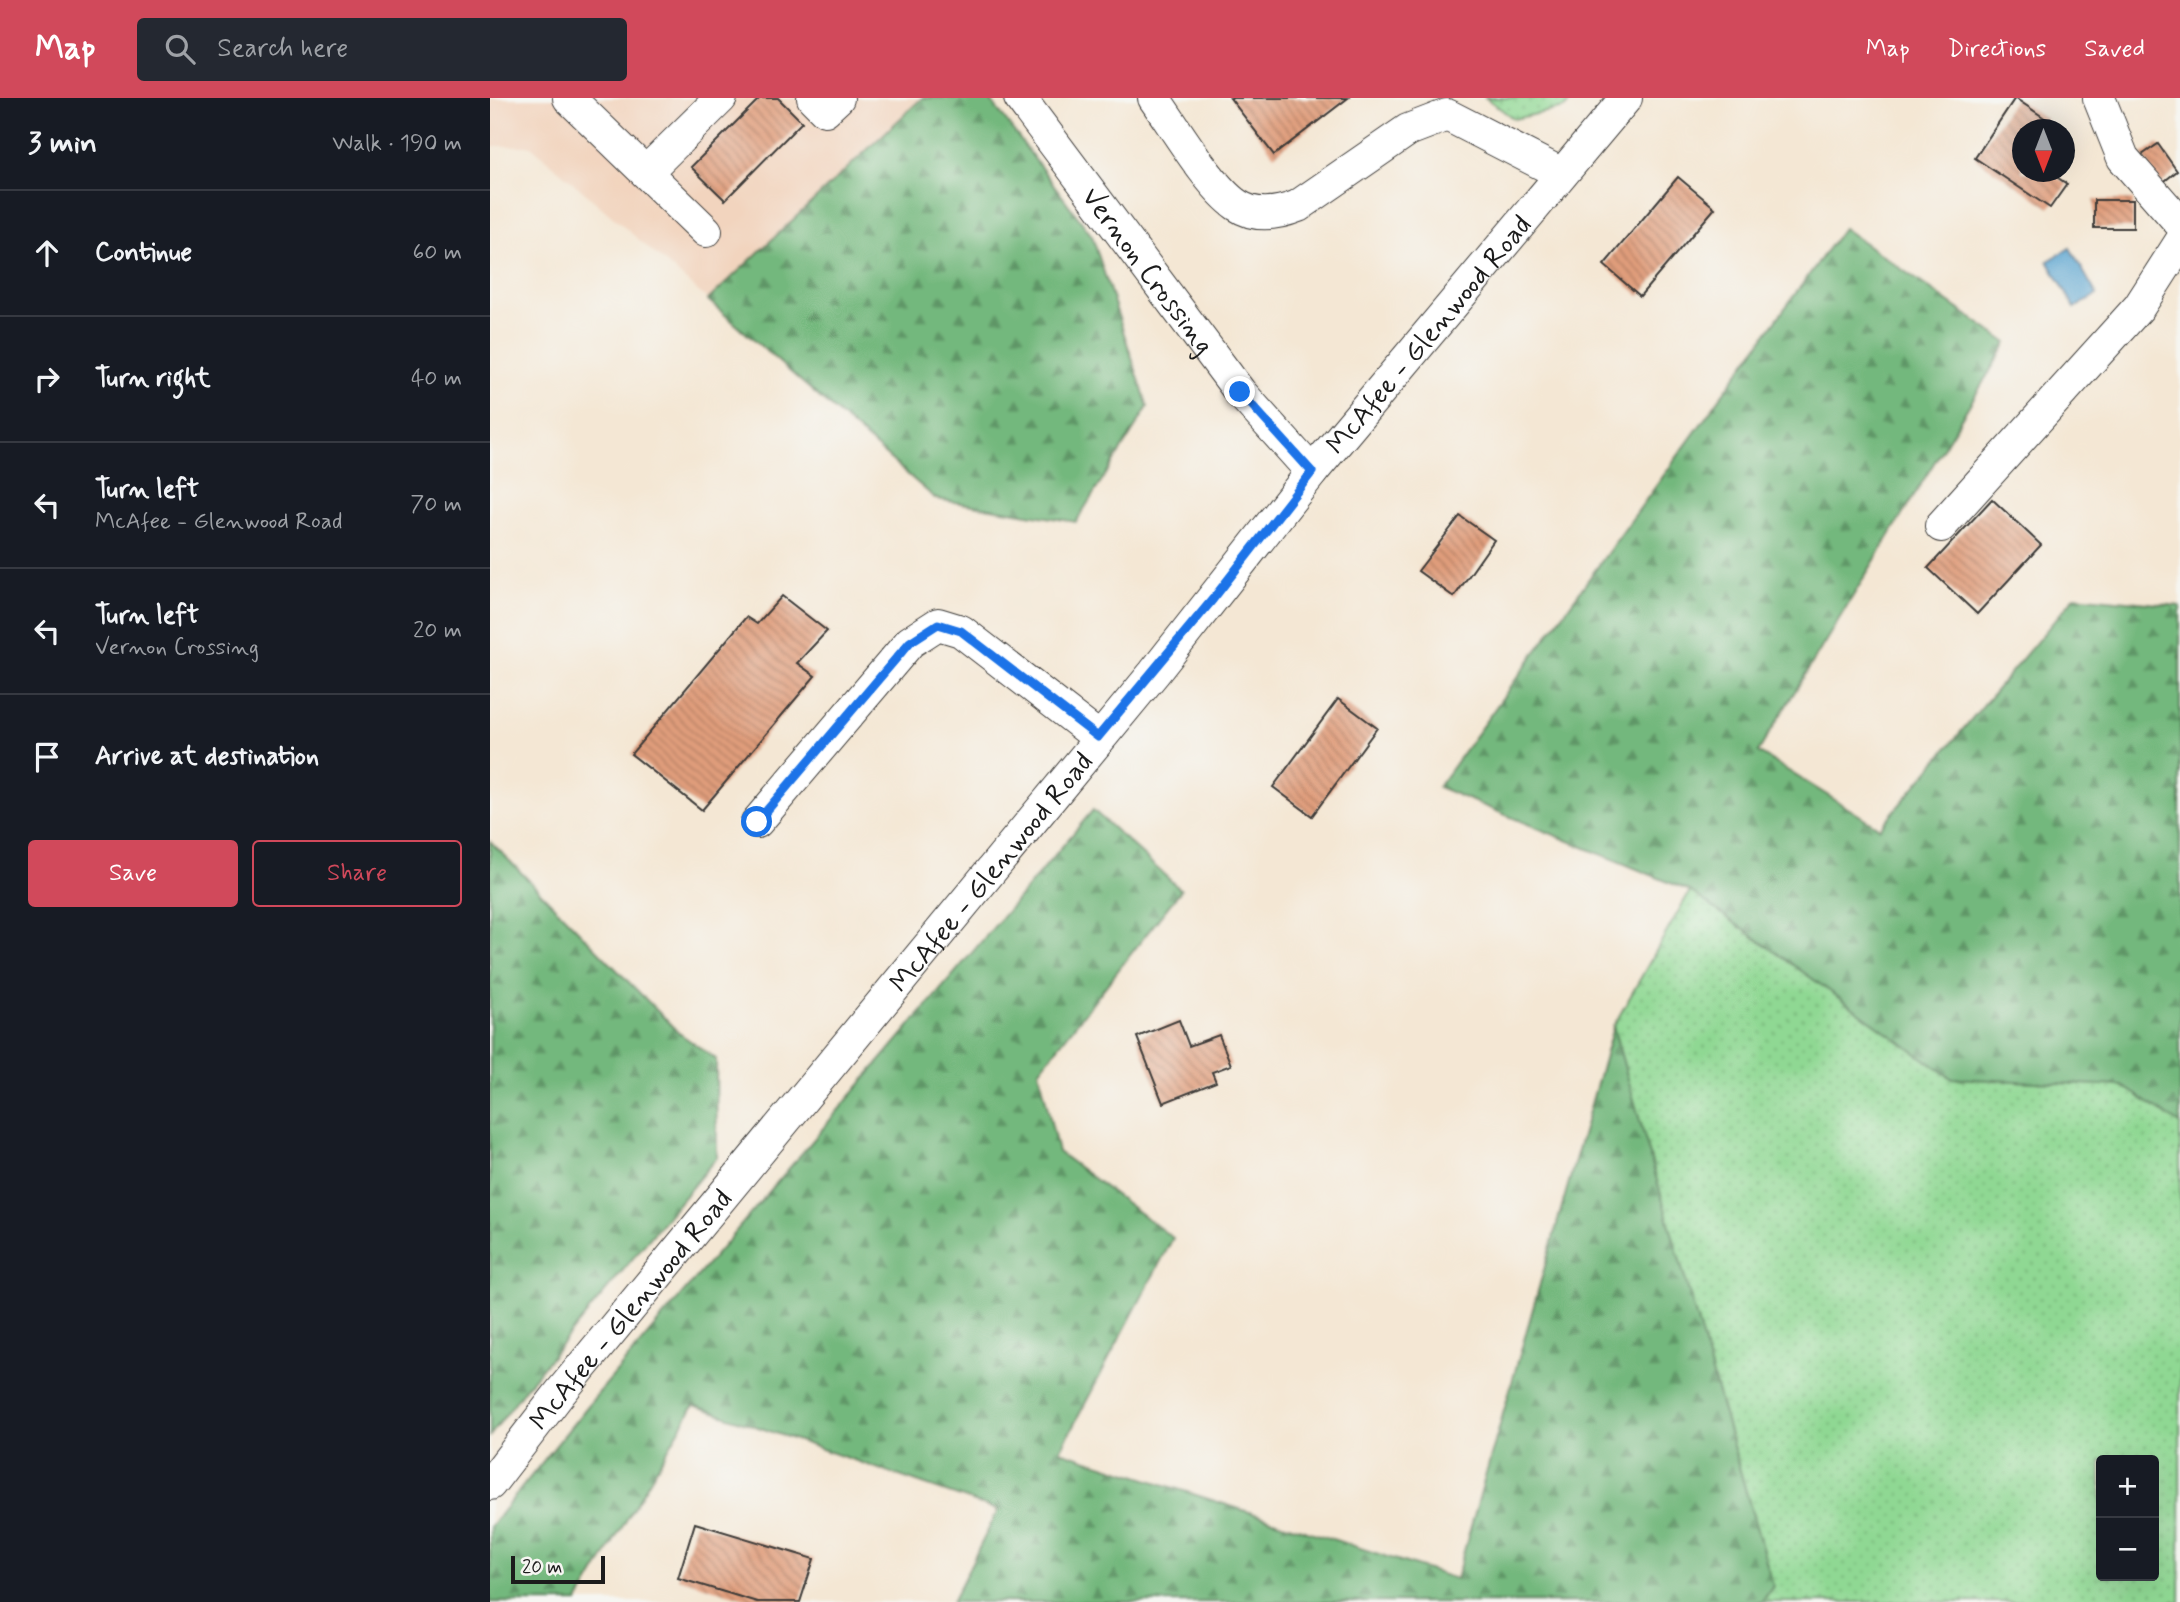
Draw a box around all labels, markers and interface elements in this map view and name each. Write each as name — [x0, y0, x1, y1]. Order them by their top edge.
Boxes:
search box — [137, 18, 627, 81]
text: Map — [35, 27, 95, 71]
icon: search — [161, 30, 199, 68]
text: Search here — [217, 32, 348, 66]
text: Map — [1866, 34, 1910, 65]
text: Directions — [1948, 34, 2046, 65]
text: Saved — [2084, 34, 2145, 65]
north arrow — [2012, 119, 2075, 182]
text: 3 min — [28, 124, 97, 163]
text: Walk · 190 m — [332, 129, 462, 159]
street label: Vernon Crossing — [1072, 181, 1221, 363]
street label: McAfee - Glenwood Road — [1319, 208, 1541, 463]
icon: ahead — [28, 234, 66, 272]
text: Continue — [95, 236, 192, 270]
text: 60 m — [413, 238, 462, 268]
icon: right — [28, 360, 66, 398]
text: Turn right — [95, 362, 211, 396]
text: 40 m — [411, 364, 462, 394]
route end — [1224, 376, 1255, 407]
text: Turn left — [95, 473, 199, 507]
icon: left — [28, 486, 66, 524]
text: 70 m — [410, 490, 462, 520]
text: McAfee - Glenwood Road — [95, 507, 343, 537]
text: Turn left — [95, 599, 199, 633]
icon: left — [28, 612, 66, 650]
text: 20 m — [413, 616, 462, 646]
text: Vernon Crossing — [95, 633, 259, 663]
icon: arrive — [28, 738, 66, 776]
text: Arrive at destination — [95, 740, 319, 774]
street label: McAfee - Glenwood Road — [882, 745, 1102, 1001]
route start — [741, 806, 772, 837]
button: Save — [28, 840, 238, 907]
button: Share — [252, 840, 462, 907]
street label: McAfee - Glenwood Road — [522, 1182, 742, 1439]
map controls — [2096, 1455, 2159, 1581]
button: + — [2096, 1455, 2159, 1518]
button: − — [2096, 1518, 2159, 1581]
scale bar — [511, 1553, 606, 1585]
text: 20 m — [522, 1555, 562, 1580]

